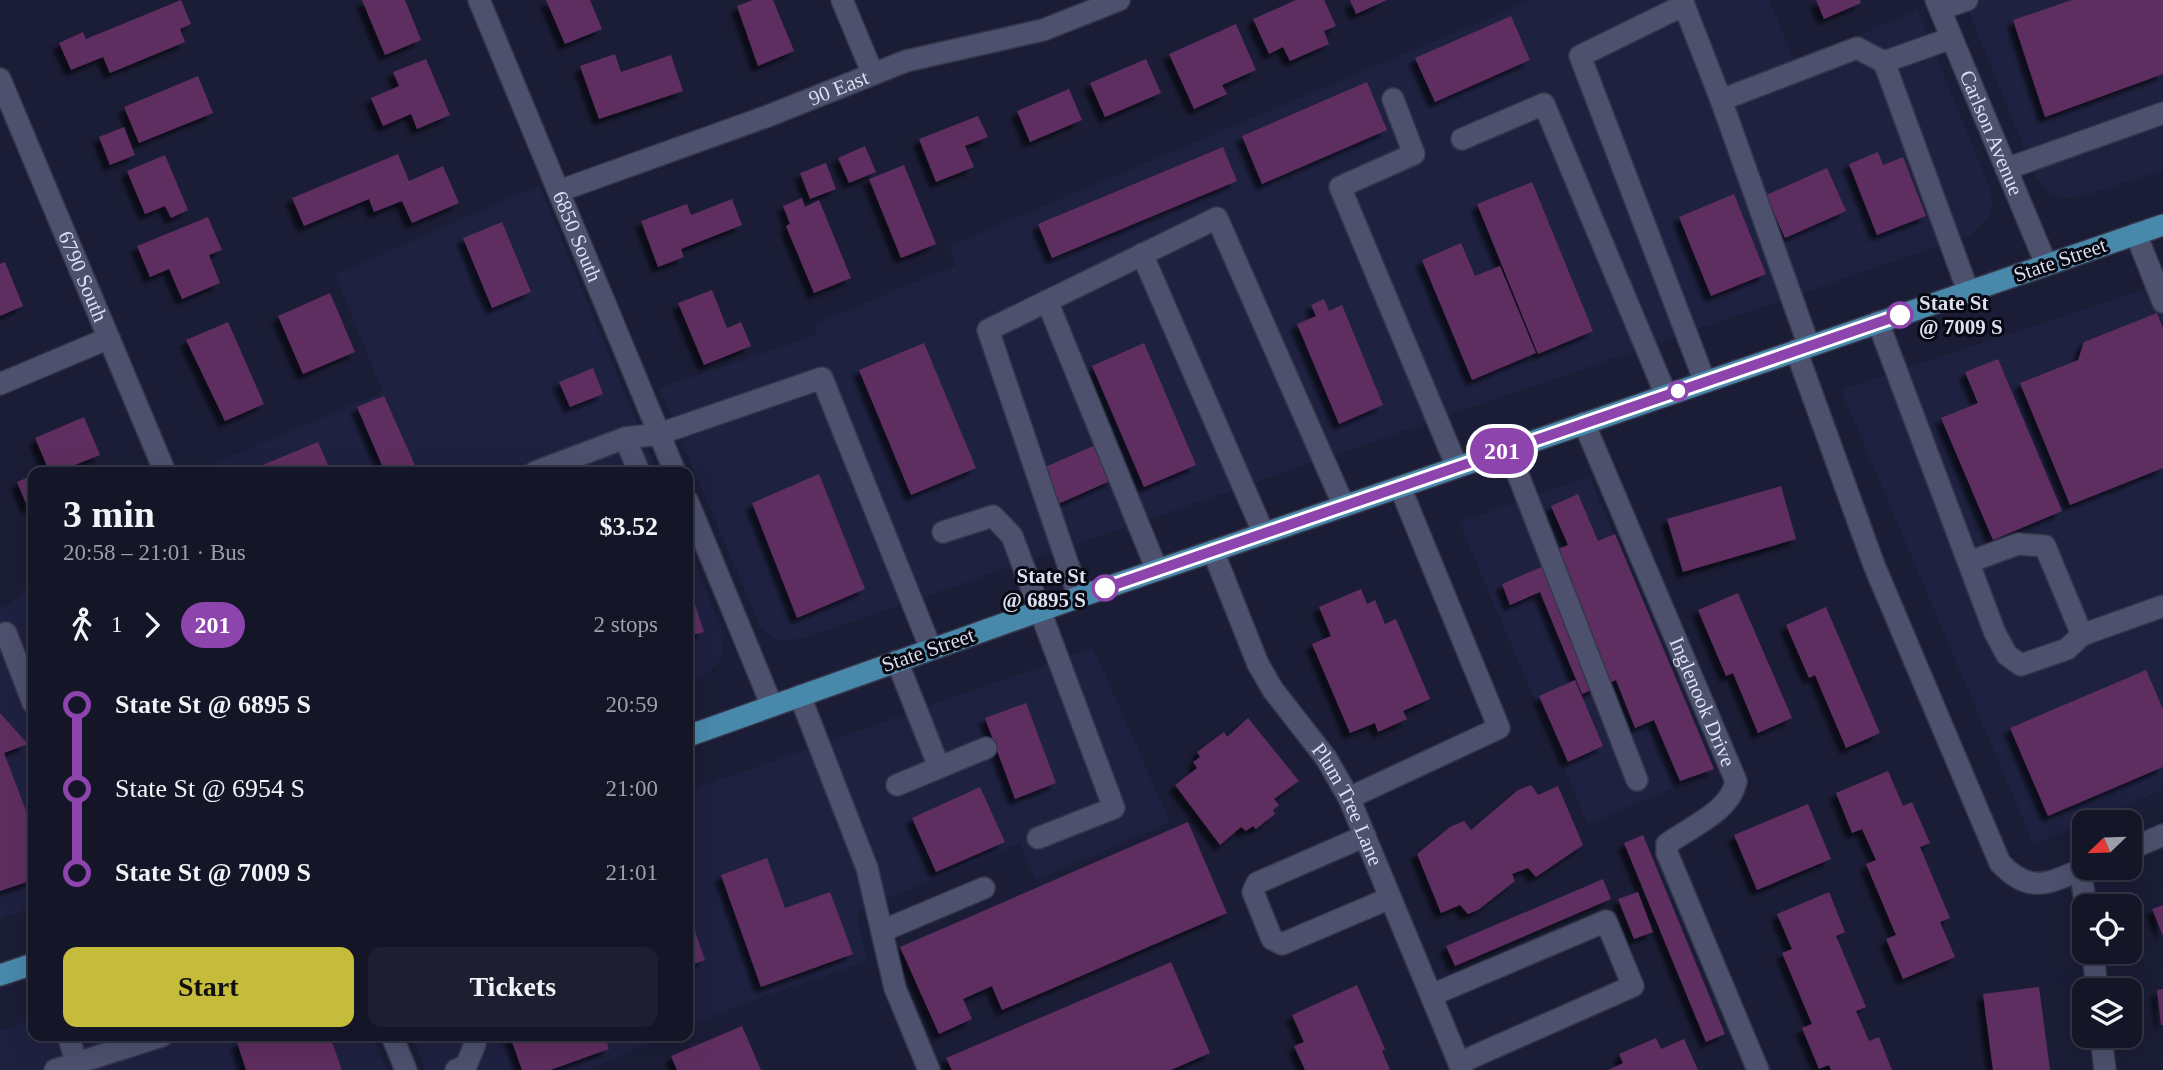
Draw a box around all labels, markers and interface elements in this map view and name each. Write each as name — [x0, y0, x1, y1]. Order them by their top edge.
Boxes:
street label: 90 East — [805, 65, 872, 111]
street label: Carlson Avenue — [1955, 67, 2028, 199]
street label: 6850 South — [548, 187, 607, 286]
street label: 6790 South — [53, 227, 113, 326]
street label: State Street — [2011, 233, 2110, 287]
place label: State St @ 7009 S — [1919, 291, 2003, 339]
marker: State St @ 7009 S — [1887, 302, 1913, 328]
unlabelled marker — [1668, 381, 1688, 401]
line badge: 201 — [1462, 428, 1542, 474]
text: 201 — [1484, 438, 1520, 464]
text: 3 min — [63, 493, 155, 535]
text: $3.52 — [600, 512, 658, 541]
text: 20:58 – 21:01 · Bus — [63, 540, 246, 565]
place label: State St @ 6895 S — [1002, 564, 1086, 612]
marker: State St @ 6895 S — [1092, 575, 1118, 601]
icon: walk — [63, 606, 101, 644]
icon: forward — [133, 606, 171, 644]
text: 1 — [111, 612, 123, 637]
text: 201 — [195, 612, 231, 638]
text: 2 stops — [593, 612, 658, 637]
street label: State Street — [879, 623, 978, 677]
street label: Inglenook Drive — [1664, 634, 1740, 770]
text: State St @ 6895 S — [115, 690, 311, 719]
text: 20:59 — [606, 692, 658, 717]
street label: Plum Tree Lane — [1307, 738, 1388, 869]
text: State St @ 6954 S — [115, 774, 305, 803]
text: 21:00 — [606, 776, 658, 801]
north arrow — [2072, 810, 2142, 880]
map controls — [2072, 810, 2142, 1048]
text: State St @ 7009 S — [115, 858, 311, 887]
text: 21:01 — [606, 860, 658, 885]
button: locate — [2072, 894, 2142, 964]
button: Start — [63, 947, 354, 1027]
button: Tickets — [368, 947, 658, 1027]
button: layers — [2072, 978, 2142, 1048]

